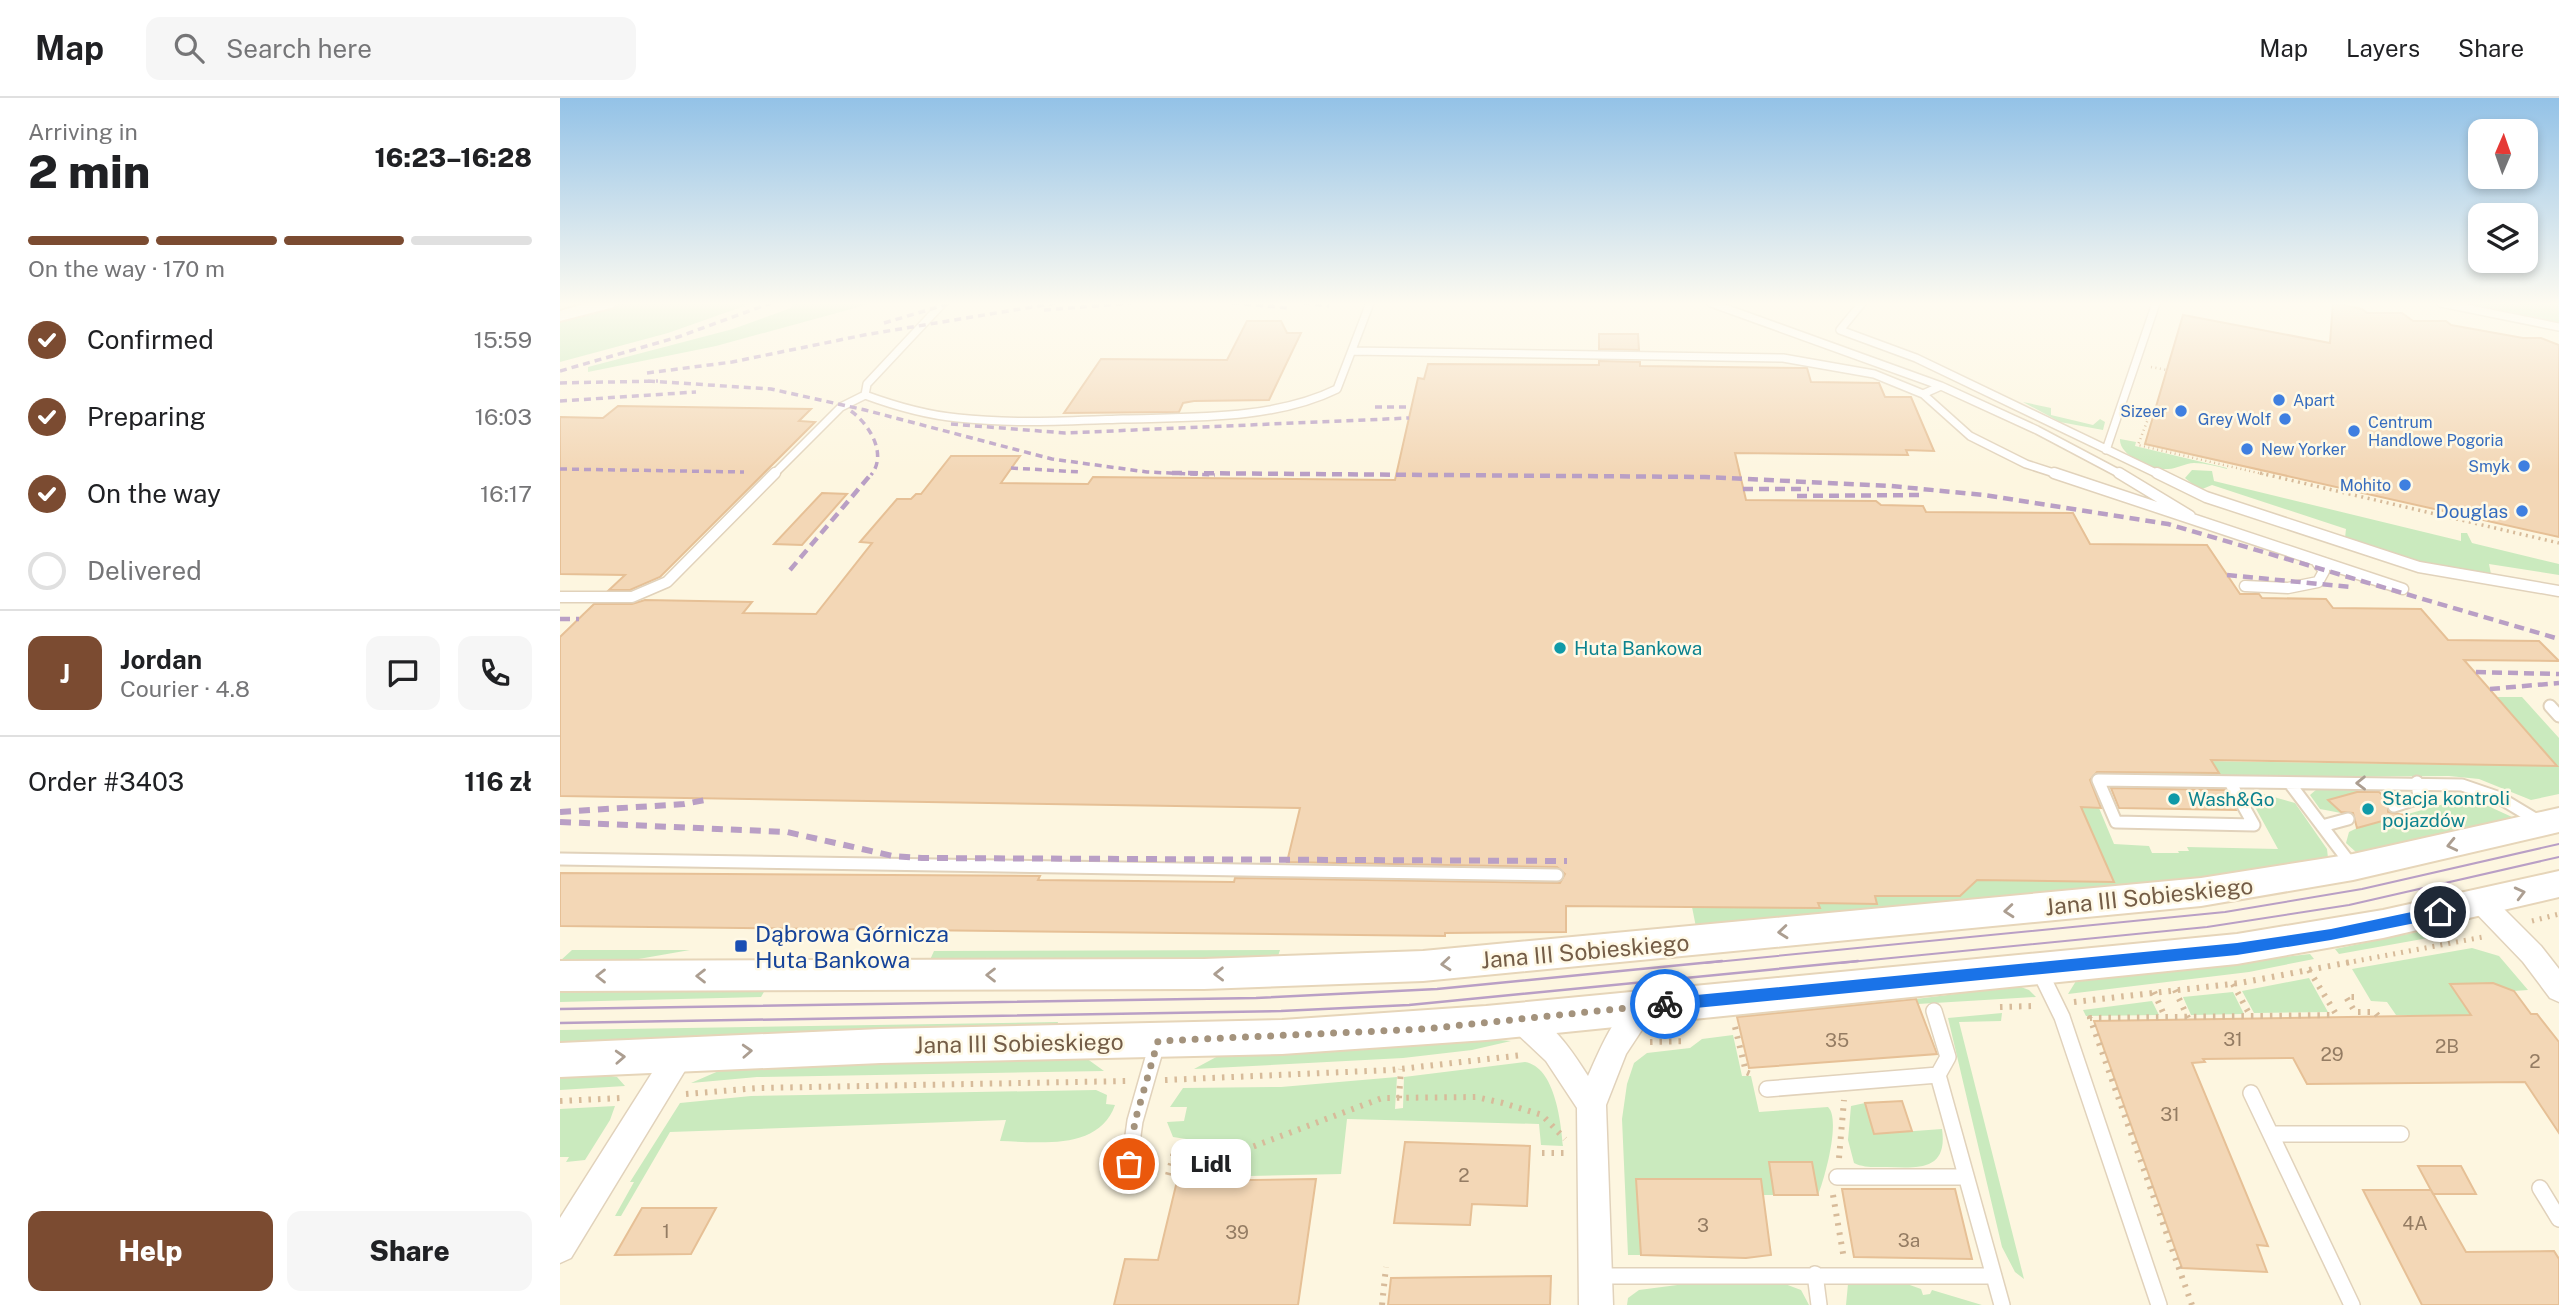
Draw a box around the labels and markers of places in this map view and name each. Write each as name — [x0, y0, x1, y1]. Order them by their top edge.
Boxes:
place label: Apart — [2293, 391, 2335, 410]
marker: Apart — [2271, 392, 2287, 408]
place label: Sizeer — [2120, 402, 2167, 421]
marker: Sizeer — [2173, 403, 2189, 419]
place label: Grey Wolf — [2198, 410, 2271, 429]
marker: Grey Wolf — [2277, 411, 2293, 427]
place label: Centrum Handlowe Pogoria — [2368, 413, 2503, 450]
marker: Centrum Handlowe Pogoria — [2346, 423, 2362, 439]
place label: New Yorker — [2261, 440, 2346, 459]
marker: New Yorker — [2239, 441, 2255, 457]
place label: Smyk — [2468, 457, 2510, 476]
marker: Smyk — [2516, 458, 2532, 474]
place label: Mohito — [2340, 476, 2391, 495]
marker: Mohito — [2397, 477, 2413, 493]
place label: Douglas — [2436, 500, 2508, 522]
marker: Douglas — [2514, 503, 2530, 519]
place label: Huta Bankowa — [1574, 637, 1702, 659]
marker: Huta Bankowa — [1552, 640, 1568, 656]
place label: Stacja kontroli pojazdów — [2382, 787, 2510, 831]
place label: Wash&Go — [2188, 788, 2274, 810]
marker: Wash&Go — [2166, 791, 2182, 807]
marker: Stacja kontroli pojazdów — [2360, 801, 2376, 817]
pin — [2410, 882, 2470, 942]
place label: Dąbrowa Górnicza Huta Bankowa — [755, 920, 949, 973]
marker: Dąbrowa Górnicza Huta Bankowa — [733, 938, 749, 954]
pin — [1099, 1134, 1159, 1194]
callout: Lidl — [1171, 1140, 1252, 1188]

